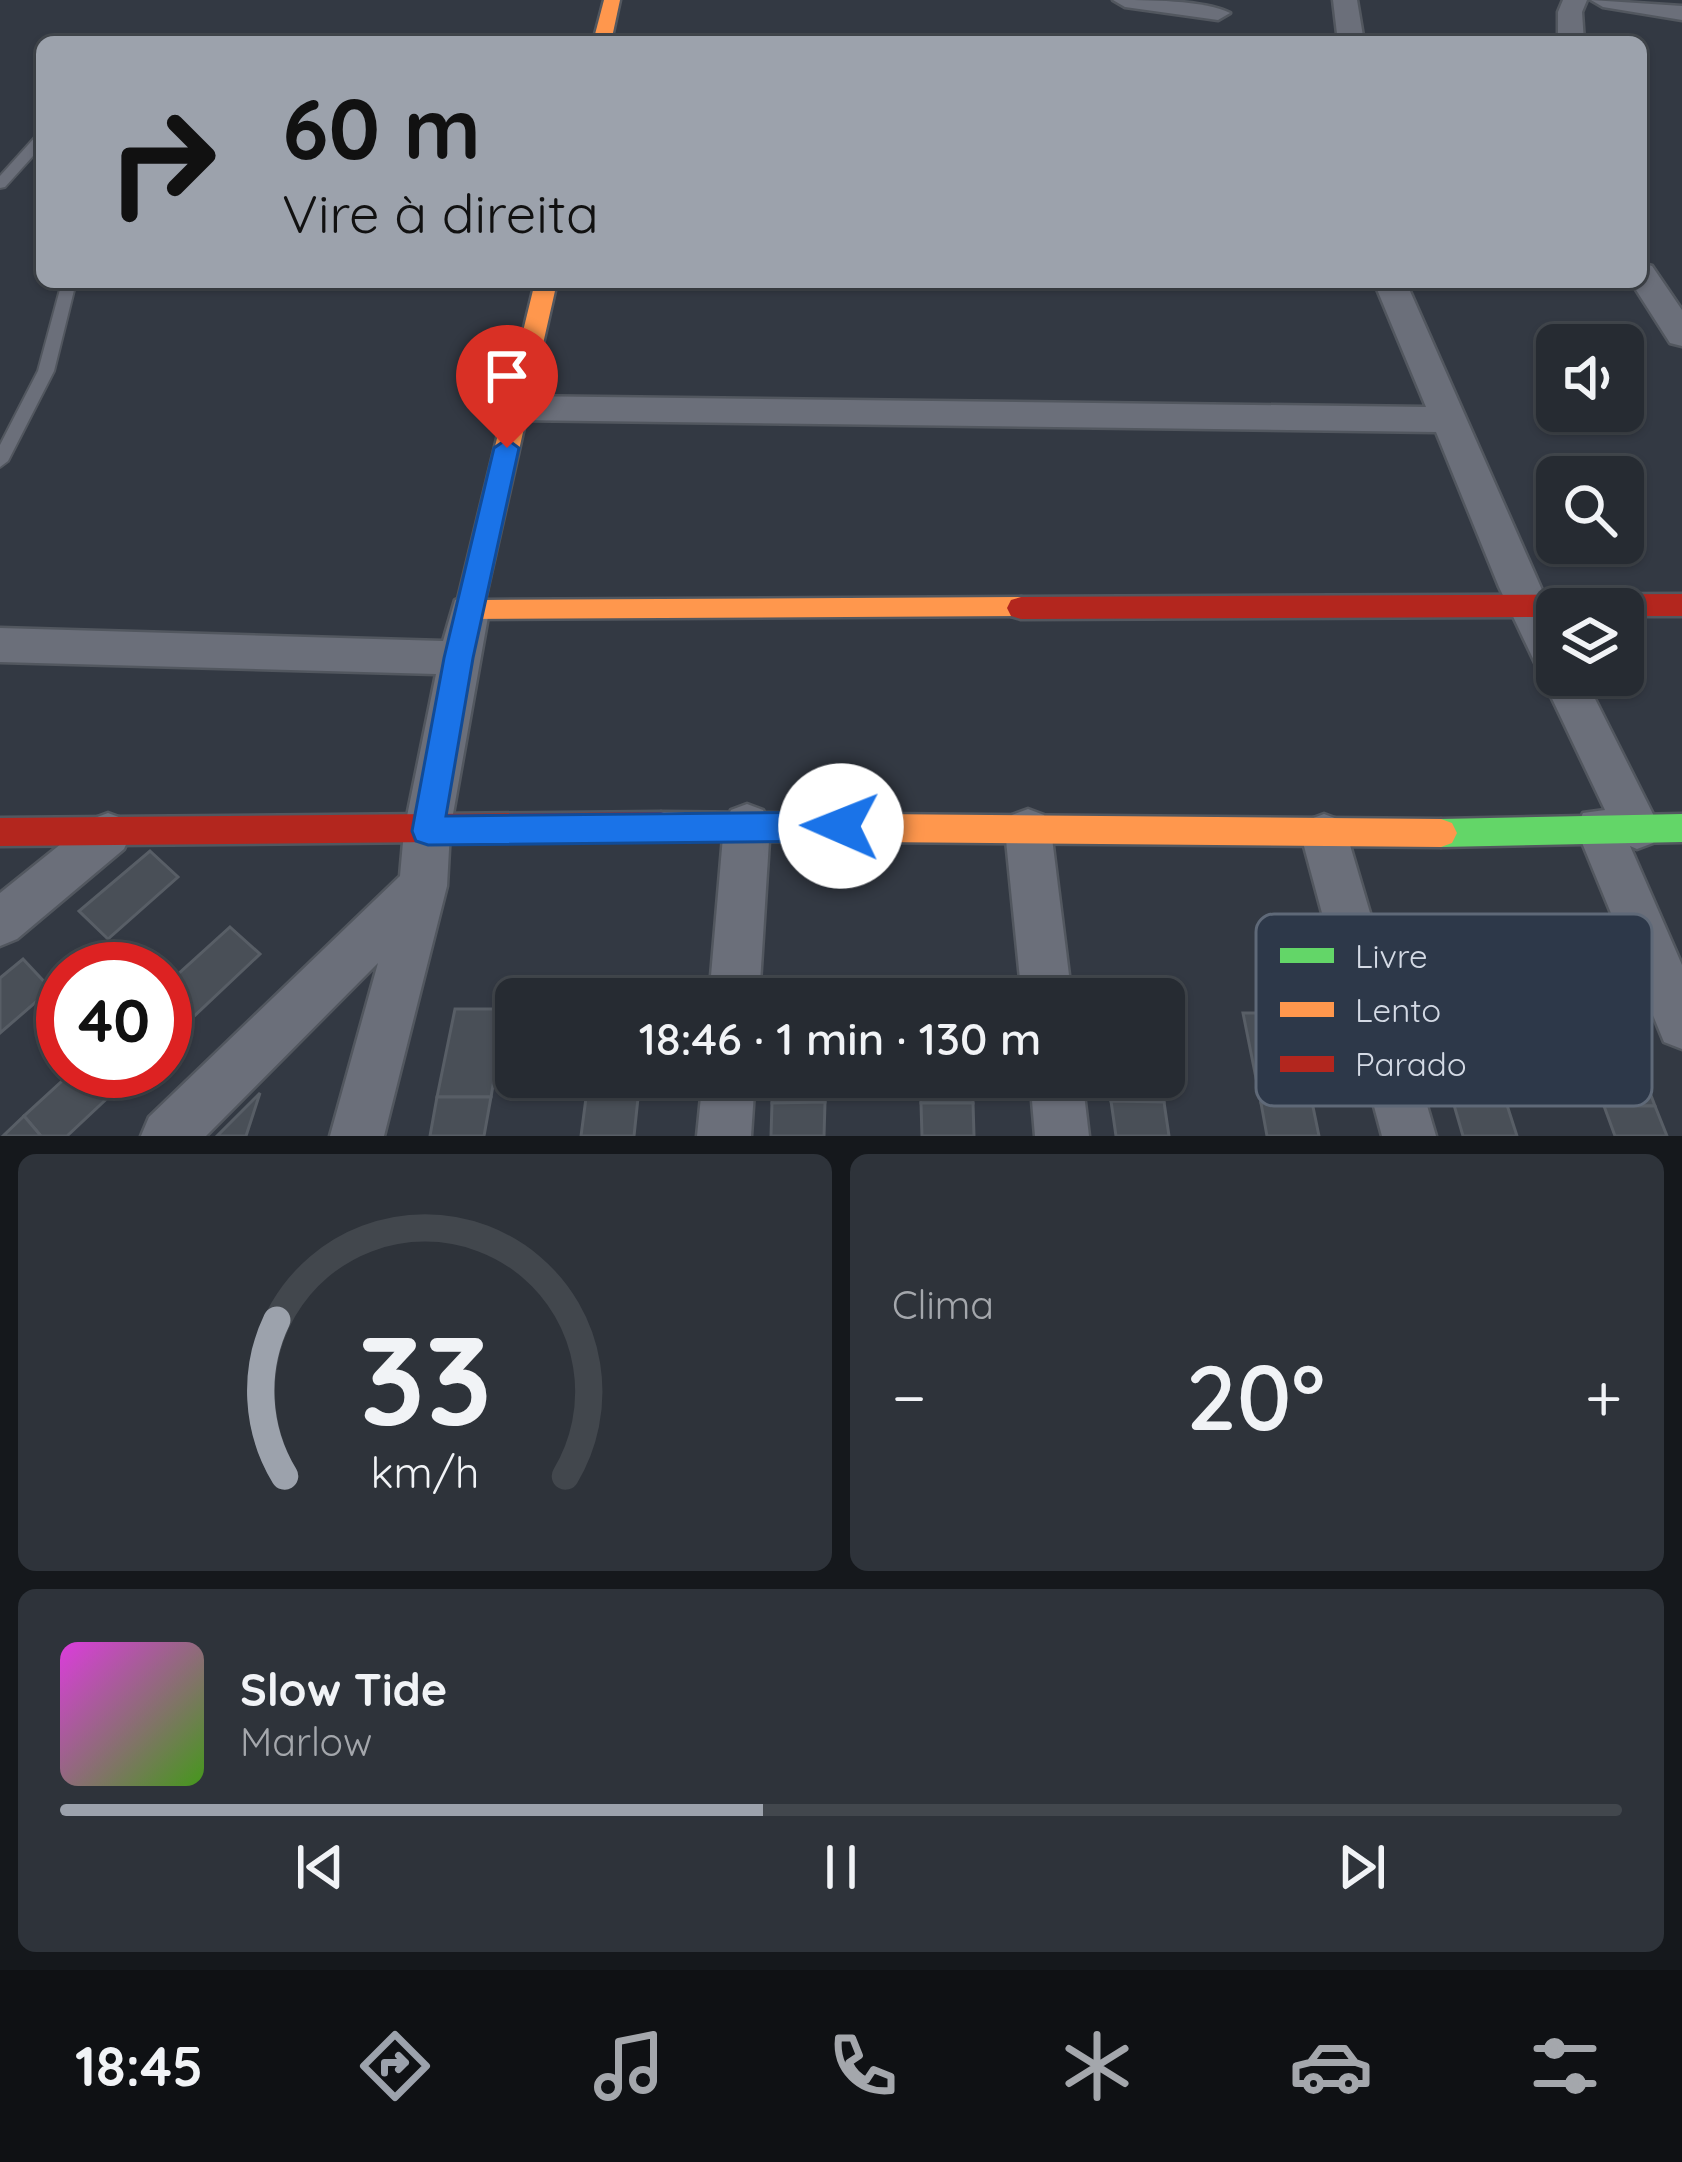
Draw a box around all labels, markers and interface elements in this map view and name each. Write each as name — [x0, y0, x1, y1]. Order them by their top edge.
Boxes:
text: 60 m — [282, 75, 481, 180]
icon: right — [84, 84, 240, 240]
text: Vire à direita — [282, 179, 599, 247]
map controls — [1536, 324, 1644, 696]
button: sound — [1536, 324, 1644, 432]
pin — [456, 325, 558, 448]
icon: arrive — [474, 343, 540, 409]
button: search — [1536, 456, 1644, 564]
button: layers — [1536, 588, 1644, 696]
position arrow — [778, 763, 904, 889]
legend — [1256, 914, 1652, 1106]
text: Livre — [1355, 935, 1428, 976]
speed limit sign: 40 — [36, 942, 192, 1098]
text: Lento — [1355, 989, 1441, 1030]
text: 18:46 · 1 min · 130 m — [639, 1010, 1041, 1066]
text: Parado — [1355, 1043, 1467, 1084]
text: Clima — [892, 1280, 994, 1329]
text: 33 — [358, 1300, 492, 1456]
text: 20° — [1186, 1340, 1325, 1453]
text: − — [892, 1355, 926, 1438]
text: + — [1585, 1355, 1622, 1438]
text: km/h — [371, 1444, 479, 1498]
text: Slow Tide — [240, 1661, 447, 1717]
text: Marlow — [240, 1717, 372, 1766]
icon: previous — [287, 1834, 353, 1900]
icon: pause — [808, 1834, 874, 1900]
icon: next — [1329, 1834, 1395, 1900]
icon: directions — [353, 2024, 437, 2108]
icon: music — [587, 2024, 671, 2108]
icon: phone — [821, 2024, 905, 2108]
icon: climate — [1055, 2024, 1139, 2108]
icon: car — [1289, 2024, 1373, 2108]
icon: filters — [1523, 2024, 1607, 2108]
text: 18:45 — [75, 2032, 203, 2100]

